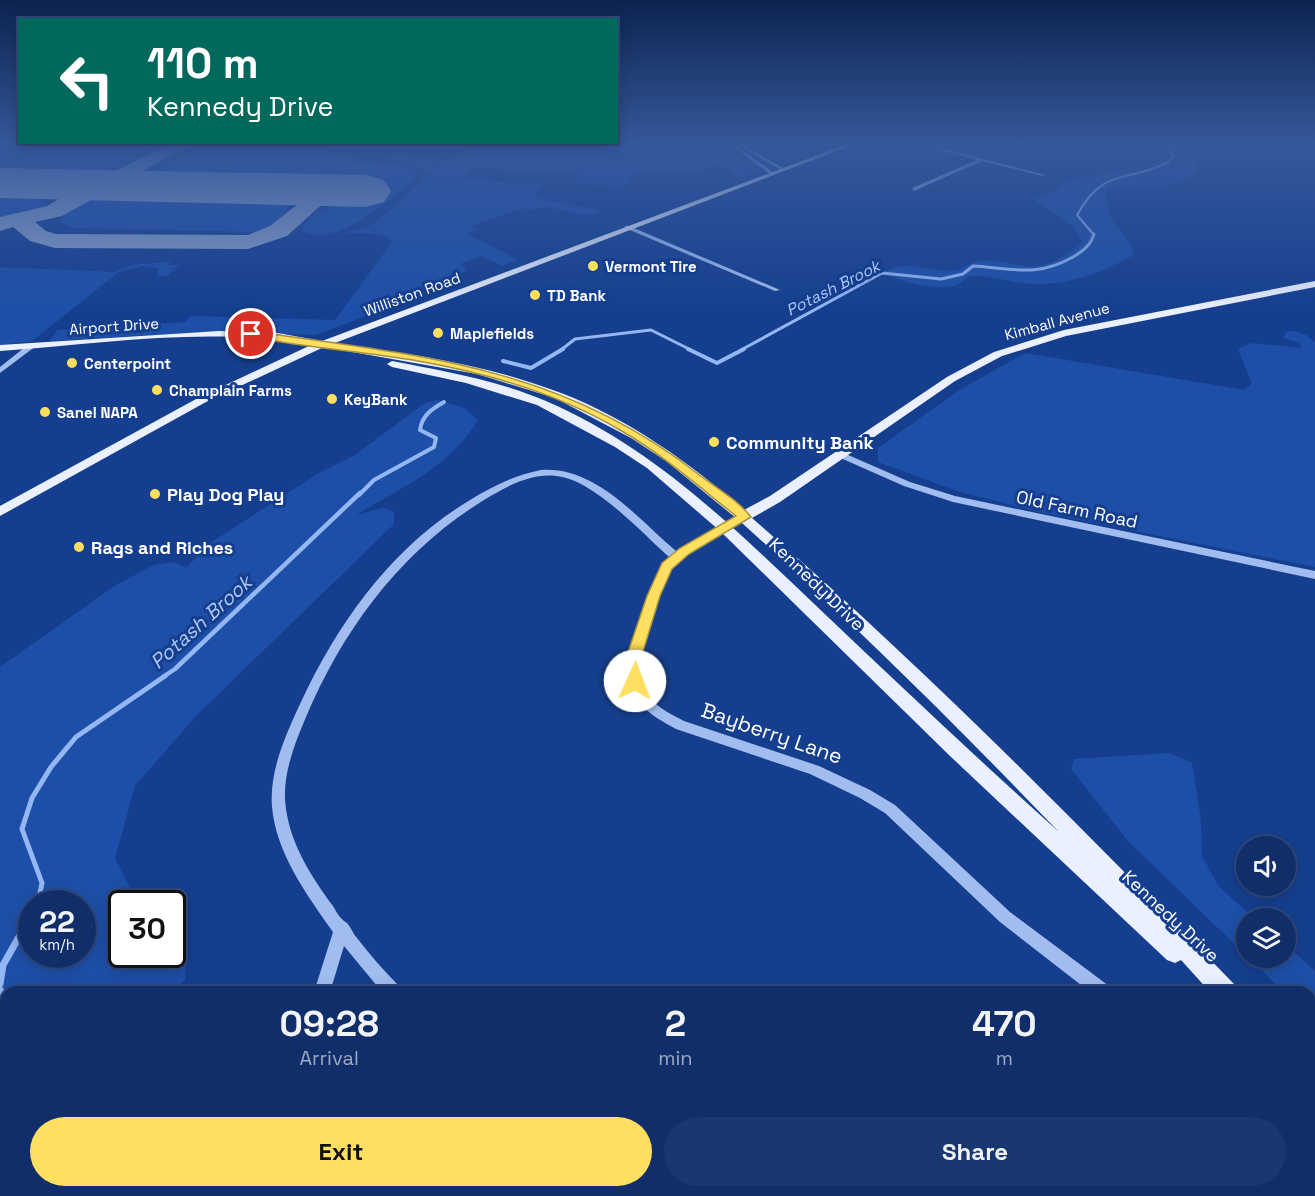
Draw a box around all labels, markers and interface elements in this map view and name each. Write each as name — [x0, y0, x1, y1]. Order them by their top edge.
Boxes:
text: 110 m — [147, 37, 259, 90]
icon: left — [48, 42, 126, 120]
text: Kennedy Drive — [147, 89, 334, 124]
water label: Potash Brook — [783, 254, 886, 321]
place label: Vermont Tire — [605, 257, 697, 276]
marker: Vermont Tire — [586, 259, 600, 273]
street label: Williston Road — [361, 268, 463, 320]
place label: TD Bank — [547, 286, 606, 305]
marker: TD Bank — [528, 288, 542, 302]
street label: Kimball Avenue — [1002, 298, 1112, 344]
pin — [225, 308, 276, 359]
street label: Airport Drive — [68, 313, 160, 339]
icon: arrive — [234, 317, 267, 350]
place label: Maplefields — [450, 324, 534, 343]
marker: Maplefields — [431, 326, 445, 340]
place label: Centerpoint — [84, 354, 171, 373]
marker: Centerpoint — [65, 356, 79, 370]
place label: Champlain Farms — [169, 381, 292, 400]
marker: Champlain Farms — [150, 383, 164, 397]
place label: KeyBank — [344, 390, 408, 409]
marker: KeyBank — [325, 392, 339, 406]
place label: Sanel NAPA — [57, 403, 138, 422]
marker: Sanel NAPA — [38, 405, 52, 419]
place label: Community Bank — [726, 431, 874, 454]
marker: Community Bank — [707, 435, 721, 449]
place label: Play Dog Play — [167, 483, 284, 506]
street label: Old Farm Road — [1014, 485, 1140, 533]
marker: Play Dog Play — [148, 487, 162, 501]
street label: Kennedy Drive — [764, 533, 870, 635]
place label: Rags and Riches — [91, 536, 233, 559]
marker: Rags and Riches — [72, 540, 86, 554]
water label: Potash Brook — [145, 568, 259, 675]
position arrow — [603, 649, 667, 713]
street label: Bayberry Lane — [698, 696, 846, 770]
map controls — [1236, 836, 1296, 968]
button: sound — [1236, 836, 1296, 896]
street label: Kennedy Drive — [1118, 865, 1224, 967]
speed limit sign: 30 — [108, 890, 186, 968]
text: 22 — [39, 902, 75, 941]
button: layers — [1236, 908, 1296, 968]
text: km/h — [39, 935, 75, 954]
text: 09:28 — [279, 1001, 379, 1047]
text: 2 — [665, 1001, 686, 1047]
text: 470 — [972, 1001, 1037, 1047]
text: Arrival — [299, 1045, 359, 1071]
text: min — [658, 1045, 693, 1071]
text: m — [996, 1045, 1013, 1071]
button: Exit — [30, 1117, 652, 1186]
button: Share — [664, 1117, 1286, 1186]

